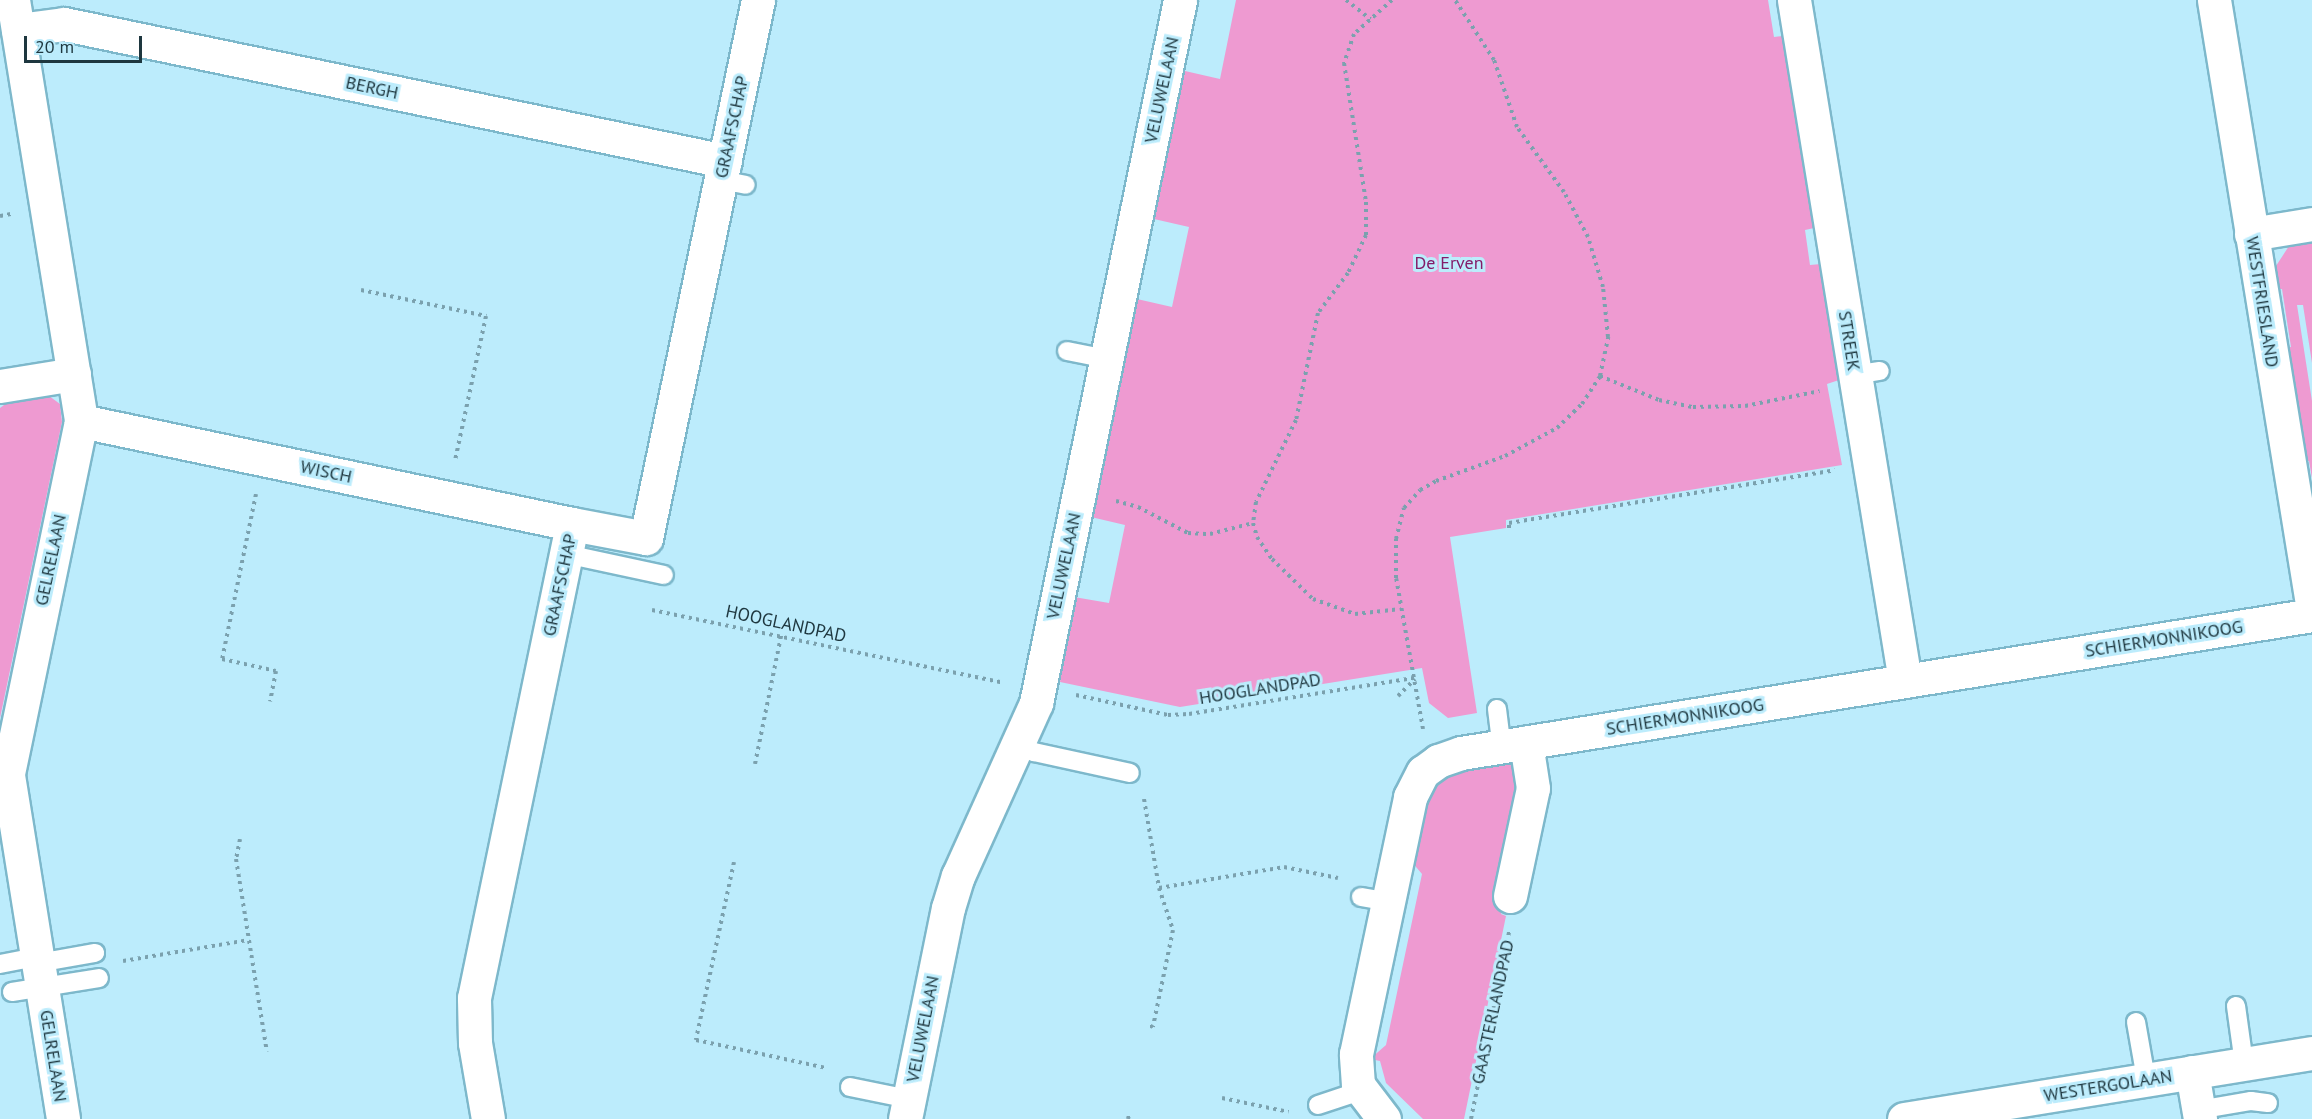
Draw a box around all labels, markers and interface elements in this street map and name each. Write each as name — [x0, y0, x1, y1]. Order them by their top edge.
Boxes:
scale bar — [27, 24, 146, 62]
text: 20 m — [35, 35, 74, 58]
street label: VELUWELAAN — [1140, 35, 1184, 145]
street label: BERGH — [344, 72, 400, 104]
street label: GRAAFSCHAP — [711, 74, 753, 180]
street label: WESTFRIESLAND — [2241, 235, 2283, 369]
park label: De Erven — [1415, 252, 1483, 274]
street label: STREEK — [1834, 309, 1864, 373]
street label: WISCH — [298, 456, 354, 488]
street label: VELUWELAAN — [1042, 511, 1086, 621]
street label: GELRELAAN — [31, 512, 71, 608]
street label: GRAAFSCHAP — [539, 532, 581, 638]
street label: HOOGLANDPAD — [724, 601, 848, 647]
street label: SCHIERMONNIKOOG — [2084, 616, 2244, 662]
street label: HOOGLANDPAD — [1198, 669, 1322, 709]
street label: SCHIERMONNIKOOG — [1605, 694, 1765, 740]
street label: GAASTERLANDPAD — [1467, 938, 1519, 1086]
street label: VELUWELAAN — [902, 974, 944, 1084]
street label: GELRELAAN — [35, 1008, 71, 1104]
street label: WESTERGOLAAN — [2042, 1065, 2174, 1107]

